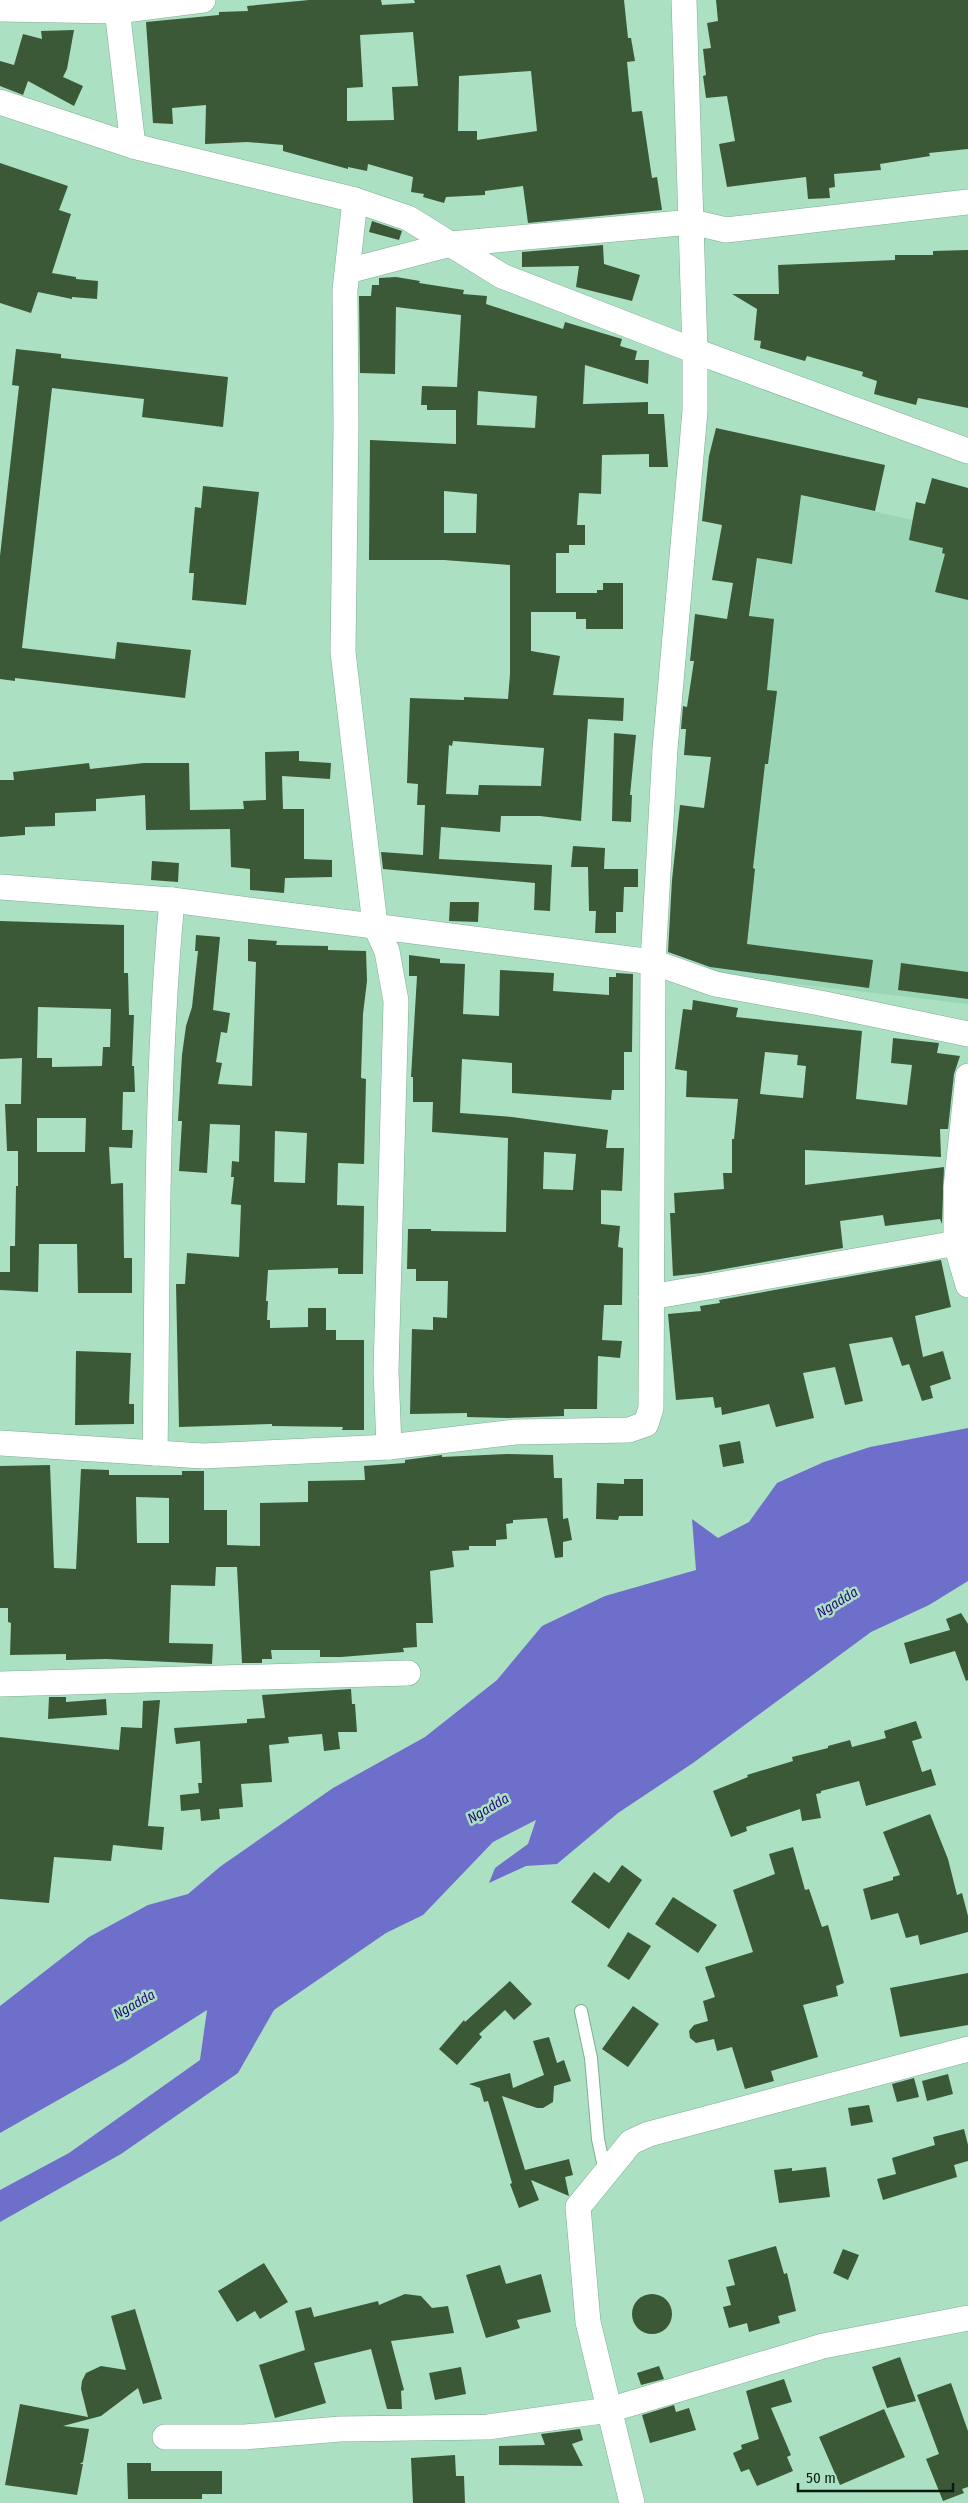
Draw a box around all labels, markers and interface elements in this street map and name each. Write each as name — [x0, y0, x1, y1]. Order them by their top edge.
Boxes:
water label: Ngadda — [813, 1583, 861, 1621]
water label: Ngadda — [464, 1790, 512, 1827]
water label: Ngadda — [110, 1986, 158, 2023]
scale bar — [798, 2460, 953, 2492]
text: 50 m — [806, 2469, 836, 2487]

